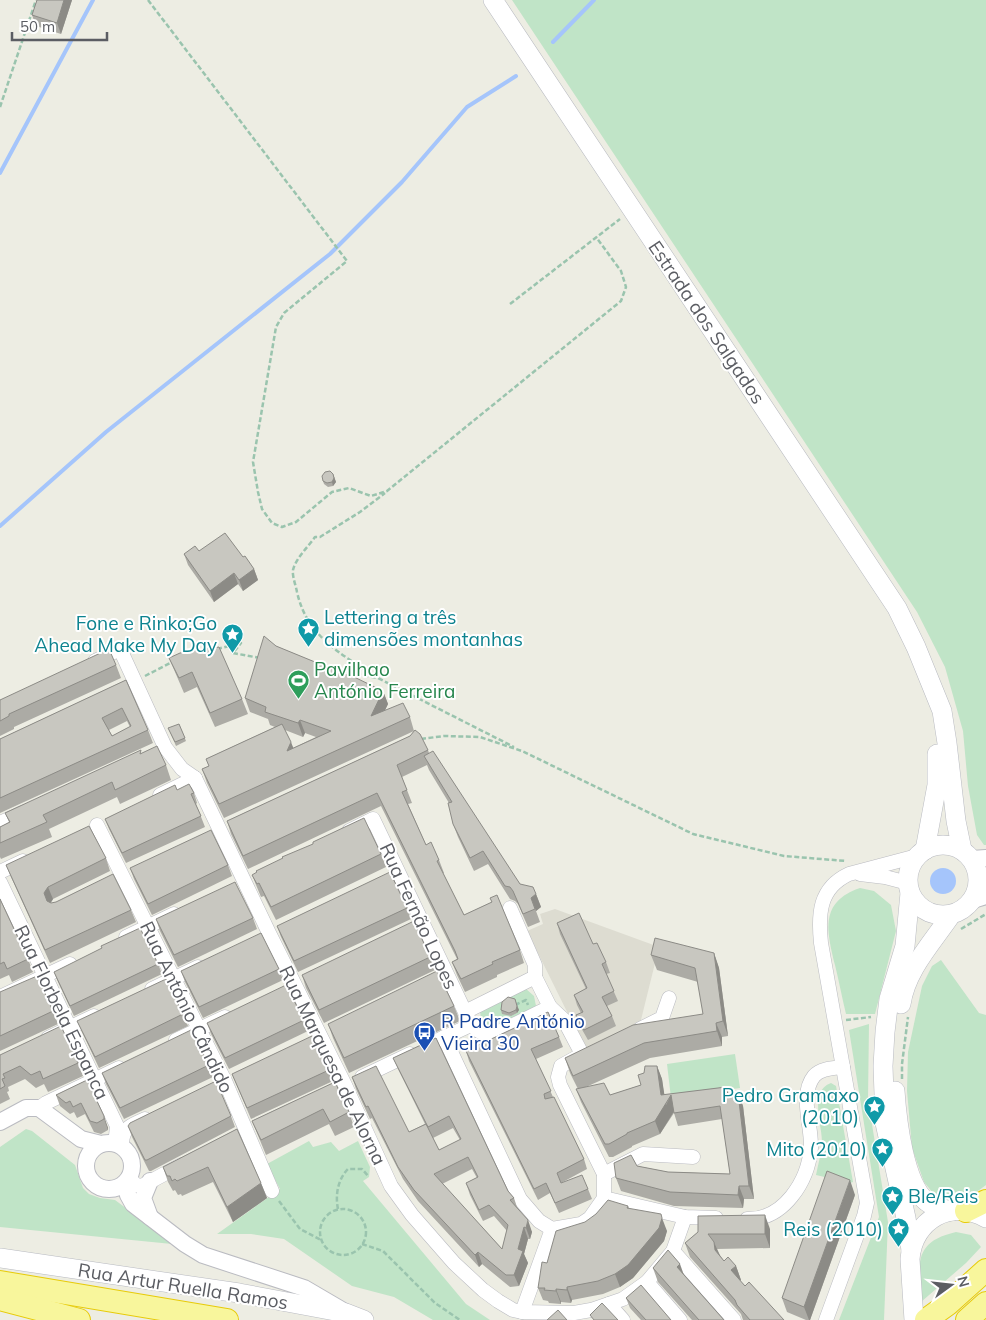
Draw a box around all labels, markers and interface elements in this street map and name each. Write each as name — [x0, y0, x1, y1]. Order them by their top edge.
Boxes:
scale bar — [12, 10, 108, 42]
text: 50 m — [20, 17, 55, 36]
street label: Estrada dos Salgados — [643, 236, 771, 408]
place label: Lettering a três dimensões montanhas — [324, 605, 523, 651]
place label: Fone e Rinko;Go Ahead Make My Day — [34, 611, 217, 657]
place icon: Lettering a três dimensões montanhas — [296, 616, 320, 647]
place icon: Fone e Rinko;Go Ahead Make My Day — [221, 622, 245, 653]
place label: Pavilhao António Ferreira — [314, 657, 455, 703]
sports icon: Pavilhao António Ferreira — [286, 668, 310, 699]
street label: Rua Fernão Lopes — [375, 839, 463, 993]
street label: Rua António Cândido — [135, 917, 239, 1097]
street label: Rua Florbela Espanca — [9, 921, 115, 1103]
street label: Rua Marquesa de Alorna — [274, 961, 392, 1169]
place label: R Padre António Vieira 30 — [441, 1009, 585, 1055]
bus stop icon: R Padre António Vieira 30 — [413, 1020, 437, 1051]
place label: Pedro Gramaxo (2010) — [722, 1083, 859, 1129]
place icon: Pedro Gramaxo (2010) — [863, 1094, 887, 1125]
place label: Mito (2010) — [766, 1137, 867, 1161]
place icon: Mito (2010) — [871, 1137, 895, 1168]
place icon: Ble/Reis — [880, 1184, 904, 1215]
place label: Ble/Reis — [908, 1184, 979, 1208]
place label: Reis (2010) — [783, 1217, 883, 1241]
place icon: Reis (2010) — [887, 1217, 911, 1248]
street label: Rua Artur Ruella Ramos — [76, 1258, 290, 1314]
north arrow — [926, 1260, 976, 1310]
text: N — [953, 1274, 974, 1289]

